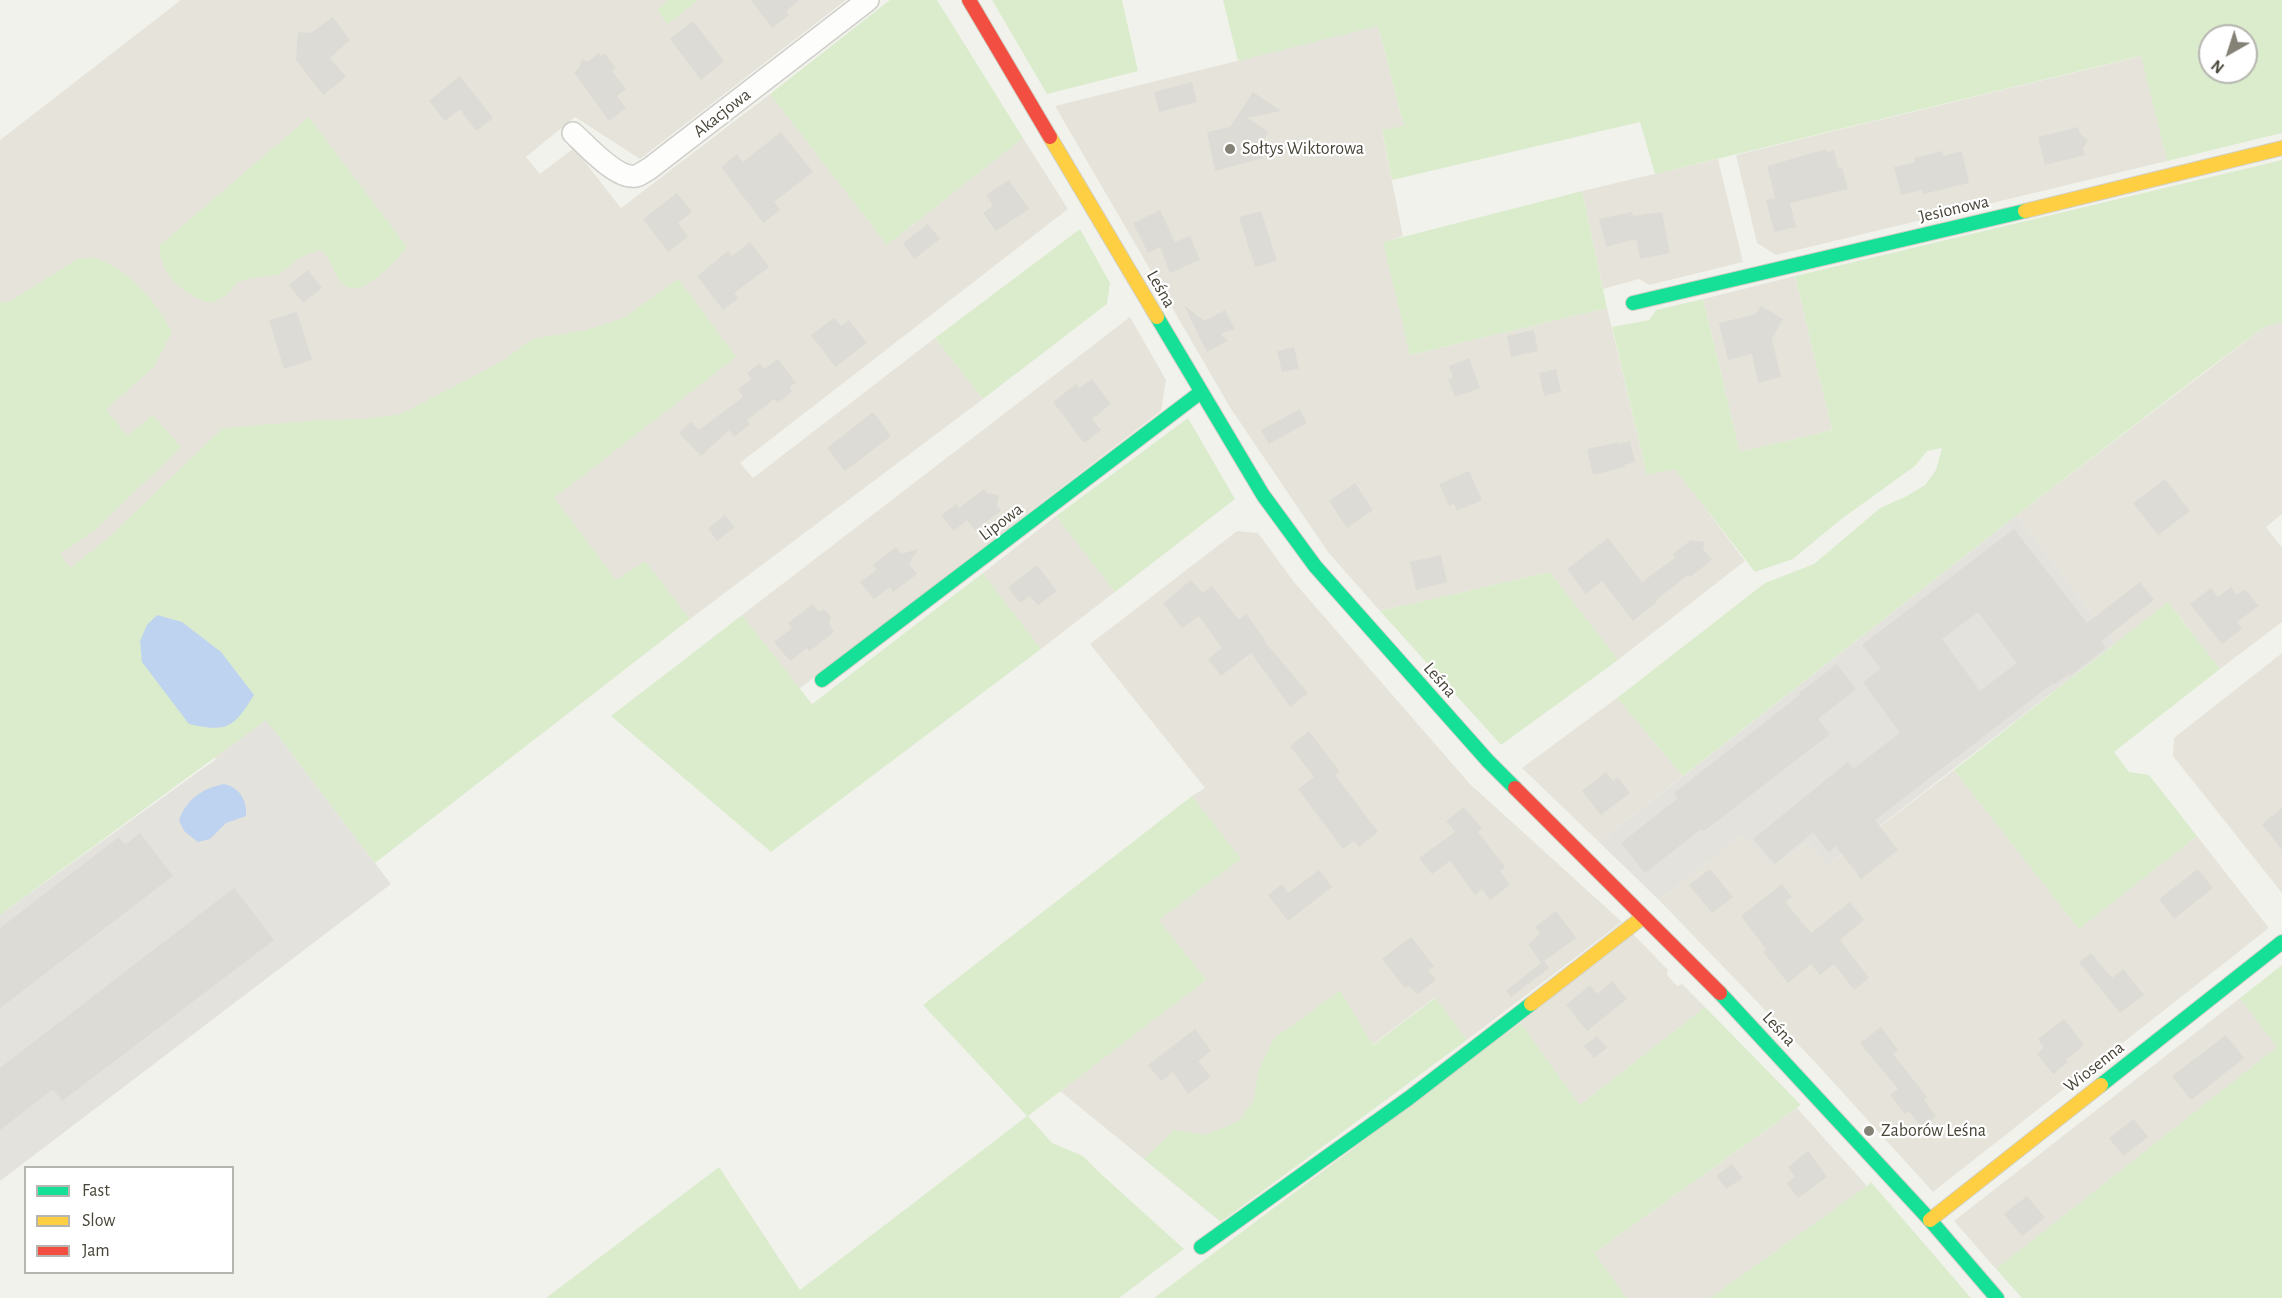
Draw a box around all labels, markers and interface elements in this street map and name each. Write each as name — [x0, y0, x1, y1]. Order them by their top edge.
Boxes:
north arrow — [2198, 24, 2258, 84]
text: N — [2209, 57, 2227, 76]
street label: Akacjowa — [689, 84, 755, 142]
place label: Sołtys Wiktorowa — [1242, 138, 1364, 160]
marker: Sołtys Wiktorowa — [1223, 142, 1237, 156]
street label: Jesionowa — [1917, 190, 1991, 228]
street label: Leśna — [1142, 266, 1180, 312]
street label: Lipowa — [975, 498, 1027, 546]
street label: Leśna — [1419, 658, 1461, 702]
street label: Leśna — [1758, 1007, 1800, 1051]
street label: Wiosenna — [2059, 1037, 2129, 1097]
place label: Zaborów Leśna — [1881, 1120, 1986, 1142]
marker: Zaborów Leśna — [1862, 1124, 1876, 1138]
legend — [24, 1166, 234, 1274]
text: Fast — [82, 1182, 110, 1200]
text: Slow — [82, 1212, 115, 1230]
text: Jam — [82, 1242, 110, 1260]

